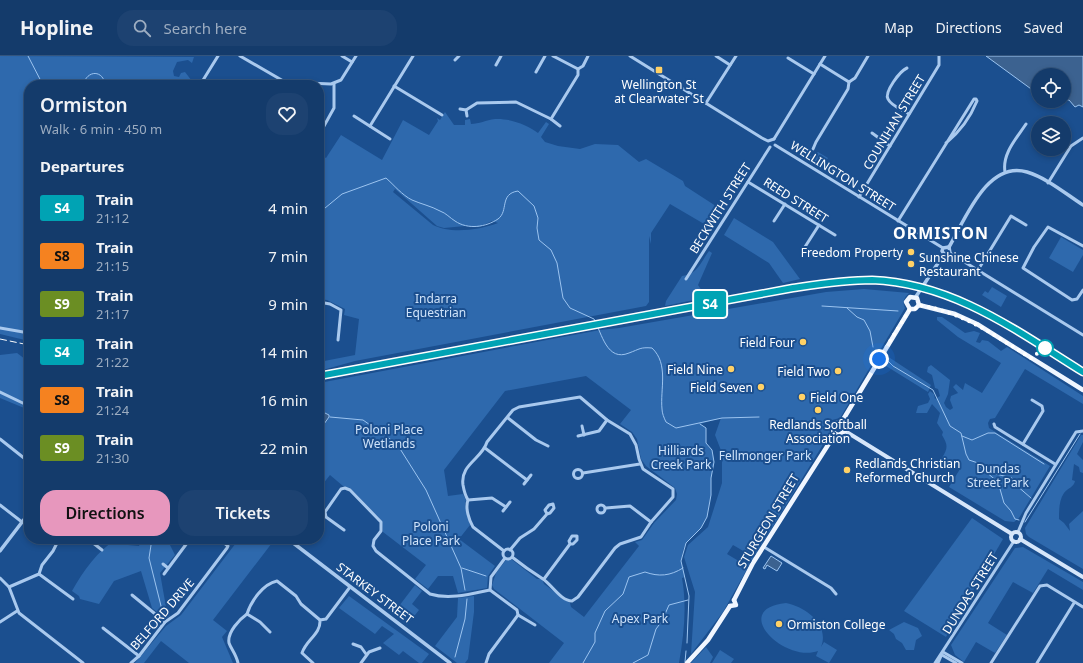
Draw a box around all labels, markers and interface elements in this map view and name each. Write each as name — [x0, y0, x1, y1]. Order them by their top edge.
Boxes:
search box — [117, 10, 397, 46]
text: Hopline — [20, 15, 93, 41]
icon: search — [131, 17, 153, 39]
text: Search here — [163, 18, 247, 38]
text: Map — [884, 18, 913, 37]
text: Directions — [935, 18, 1002, 37]
text: Saved — [1024, 18, 1063, 37]
marker: Wellington St at Clearwater St — [654, 65, 664, 75]
map controls — [1031, 68, 1071, 156]
button: locate — [1031, 68, 1071, 108]
street label: COUNIHAN STREET — [859, 71, 929, 173]
place label: Wellington St at Clearwater St — [614, 76, 704, 107]
text: Ormiston — [40, 92, 128, 118]
button: heart — [266, 93, 308, 135]
button: layers — [1031, 116, 1071, 156]
text: Walk · 6 min · 450 m — [40, 120, 162, 138]
street label: WELLINGTON STREET — [787, 137, 899, 215]
text: Departures — [40, 156, 124, 176]
street label: BECKWITH STREET — [685, 159, 755, 257]
street label: REED STREET — [760, 173, 832, 227]
text: Train — [96, 189, 134, 209]
text: S4 — [54, 198, 70, 217]
text: 4 min — [268, 198, 308, 218]
text: 21:12 — [96, 209, 129, 227]
district label: ORMISTON — [893, 222, 989, 244]
text: Train — [96, 237, 134, 257]
place label: Freedom Property — [801, 244, 904, 261]
text: S8 — [54, 246, 70, 265]
text: 7 min — [268, 246, 308, 266]
marker: Freedom Property — [906, 247, 916, 257]
place label: Sunshine Chinese Restaurant — [919, 249, 1019, 280]
text: 21:15 — [96, 257, 129, 275]
marker: Sunshine Chinese Restaurant — [906, 259, 916, 269]
text: Train — [96, 285, 134, 305]
park label: Indarra Equestrian — [406, 290, 466, 321]
line badge: S4 — [692, 291, 728, 317]
text: S9 — [54, 294, 70, 313]
text: 9 min — [268, 294, 308, 314]
text: S4 — [702, 294, 718, 313]
text: 21:17 — [96, 305, 129, 323]
text: Train — [96, 333, 134, 353]
place label: Field Four — [739, 334, 795, 351]
marker: Field Four — [798, 337, 808, 347]
unlabelled marker — [1036, 339, 1054, 357]
text: S4 — [54, 342, 70, 361]
text: 14 min — [260, 342, 308, 362]
your location — [869, 349, 889, 369]
text: 21:22 — [96, 353, 129, 371]
place label: Field Nine — [667, 361, 723, 378]
place label: Field Two — [777, 363, 830, 380]
marker: Field Nine — [726, 364, 736, 374]
marker: Field Two — [833, 366, 843, 376]
place label: Field Seven — [690, 379, 753, 396]
text: Train — [96, 381, 134, 401]
marker: Field Seven — [756, 382, 766, 392]
place label: Field One — [810, 389, 863, 406]
text: S8 — [54, 390, 70, 409]
text: 16 min — [260, 390, 308, 410]
marker: Field One — [797, 392, 807, 402]
text: 21:24 — [96, 401, 129, 419]
marker: Redlands Softball Association — [813, 405, 823, 415]
place label: Redlands Softball Association — [769, 416, 867, 447]
park label: Poloni Place Wetlands — [355, 421, 423, 452]
text: Train — [96, 429, 134, 449]
text: S9 — [54, 438, 70, 457]
text: 22 min — [260, 438, 308, 458]
park label: Hilliards Creek Park — [651, 442, 712, 473]
park label: Fellmonger Park — [719, 447, 812, 464]
text: 21:30 — [96, 449, 129, 467]
place label: Redlands Christian Reformed Church — [855, 455, 960, 486]
park label: Dundas Street Park — [967, 460, 1030, 491]
marker: Redlands Christian Reformed Church — [842, 465, 852, 475]
street label: STURGEON STREET — [733, 470, 803, 571]
button: Directions — [40, 490, 170, 536]
button: Tickets — [178, 490, 308, 536]
park label: Poloni Place Park — [402, 518, 461, 549]
street label: DUNDAS STREET — [938, 549, 1002, 637]
street label: STARKEY STREET — [333, 558, 417, 628]
street label: BELFORD DRIVE — [126, 575, 198, 653]
park label: Apex Park — [612, 610, 669, 627]
place label: Ormiston College — [787, 616, 886, 633]
marker: Ormiston College — [774, 619, 784, 629]

